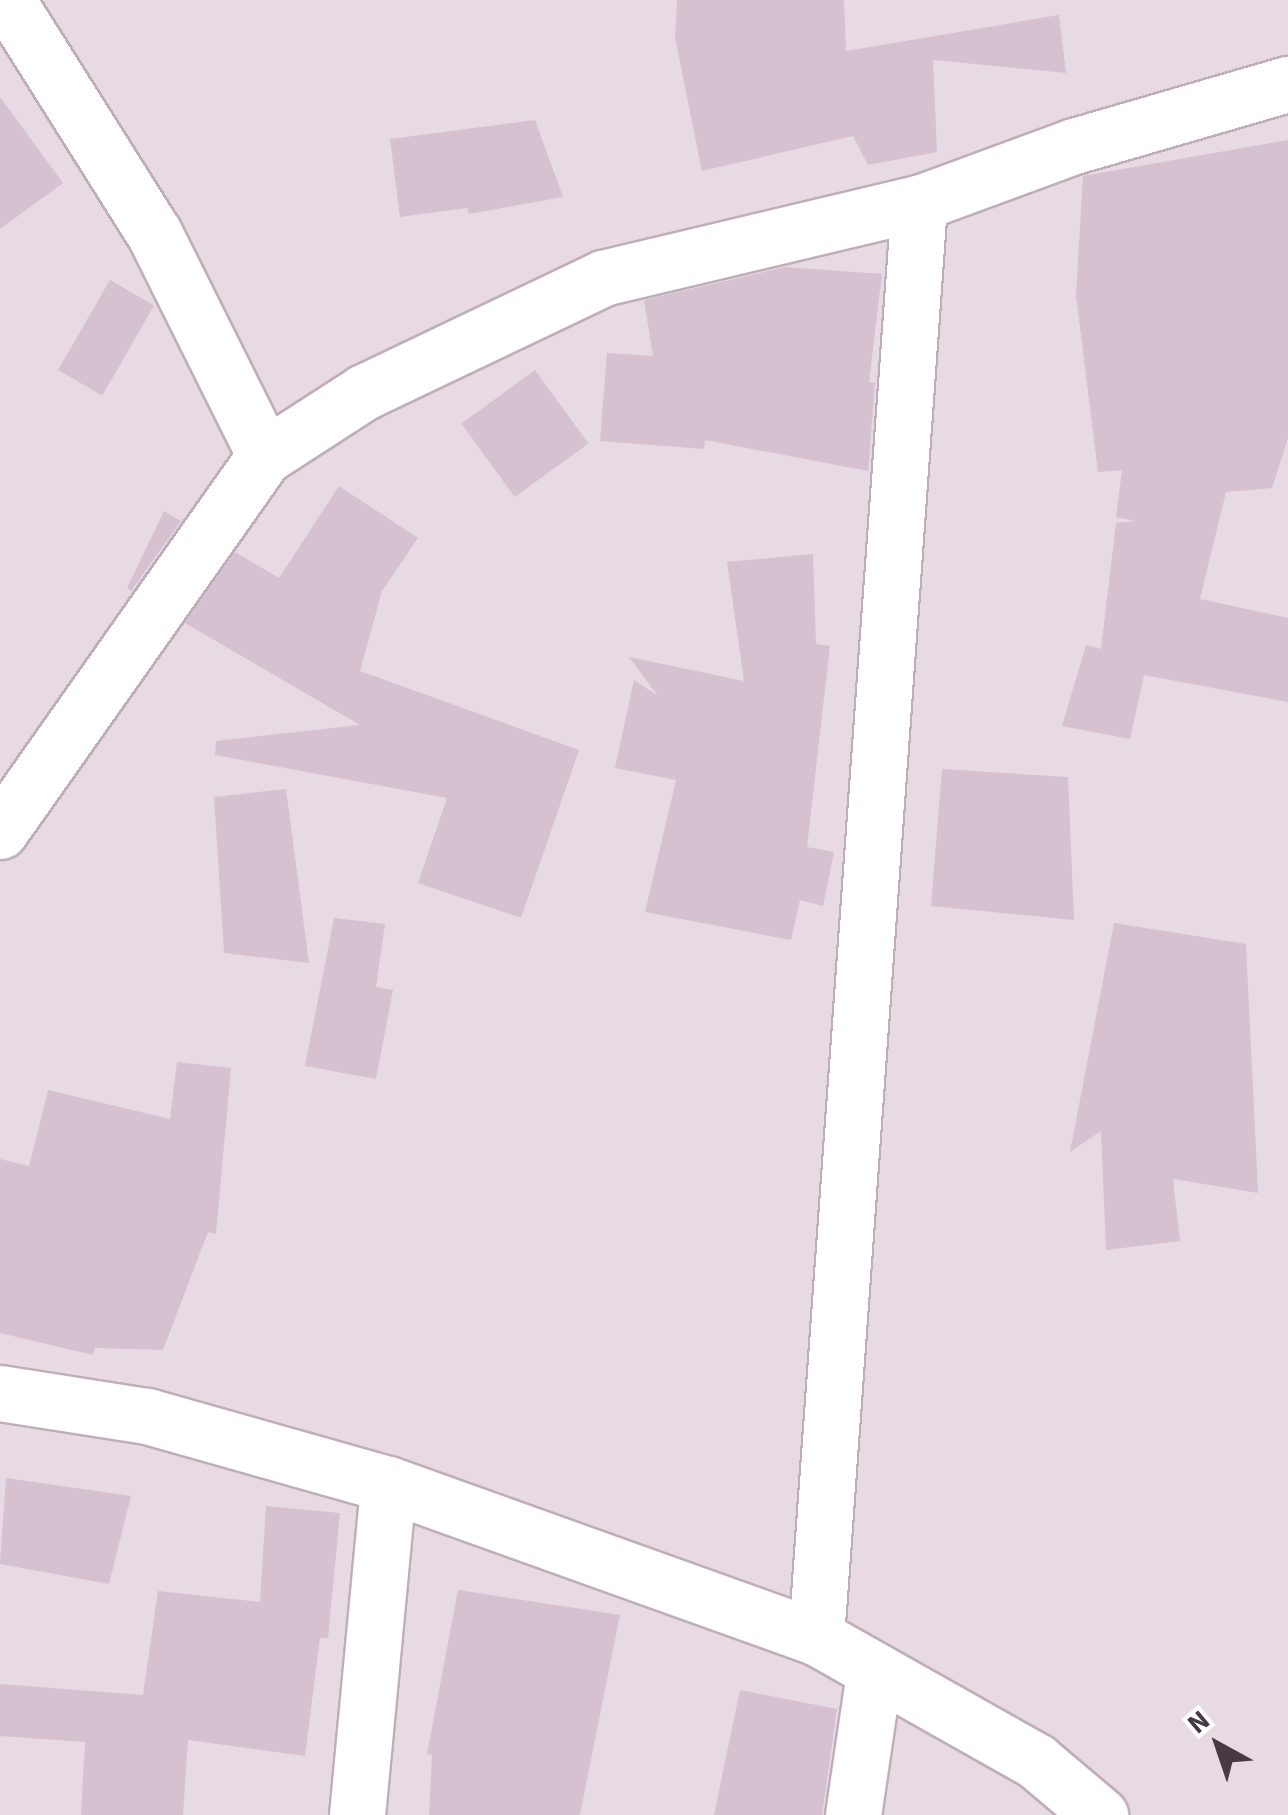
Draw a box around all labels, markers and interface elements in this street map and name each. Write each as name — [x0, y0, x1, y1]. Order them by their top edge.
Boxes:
north arrow — [1168, 1695, 1268, 1795]
text: N — [1179, 1701, 1219, 1743]

